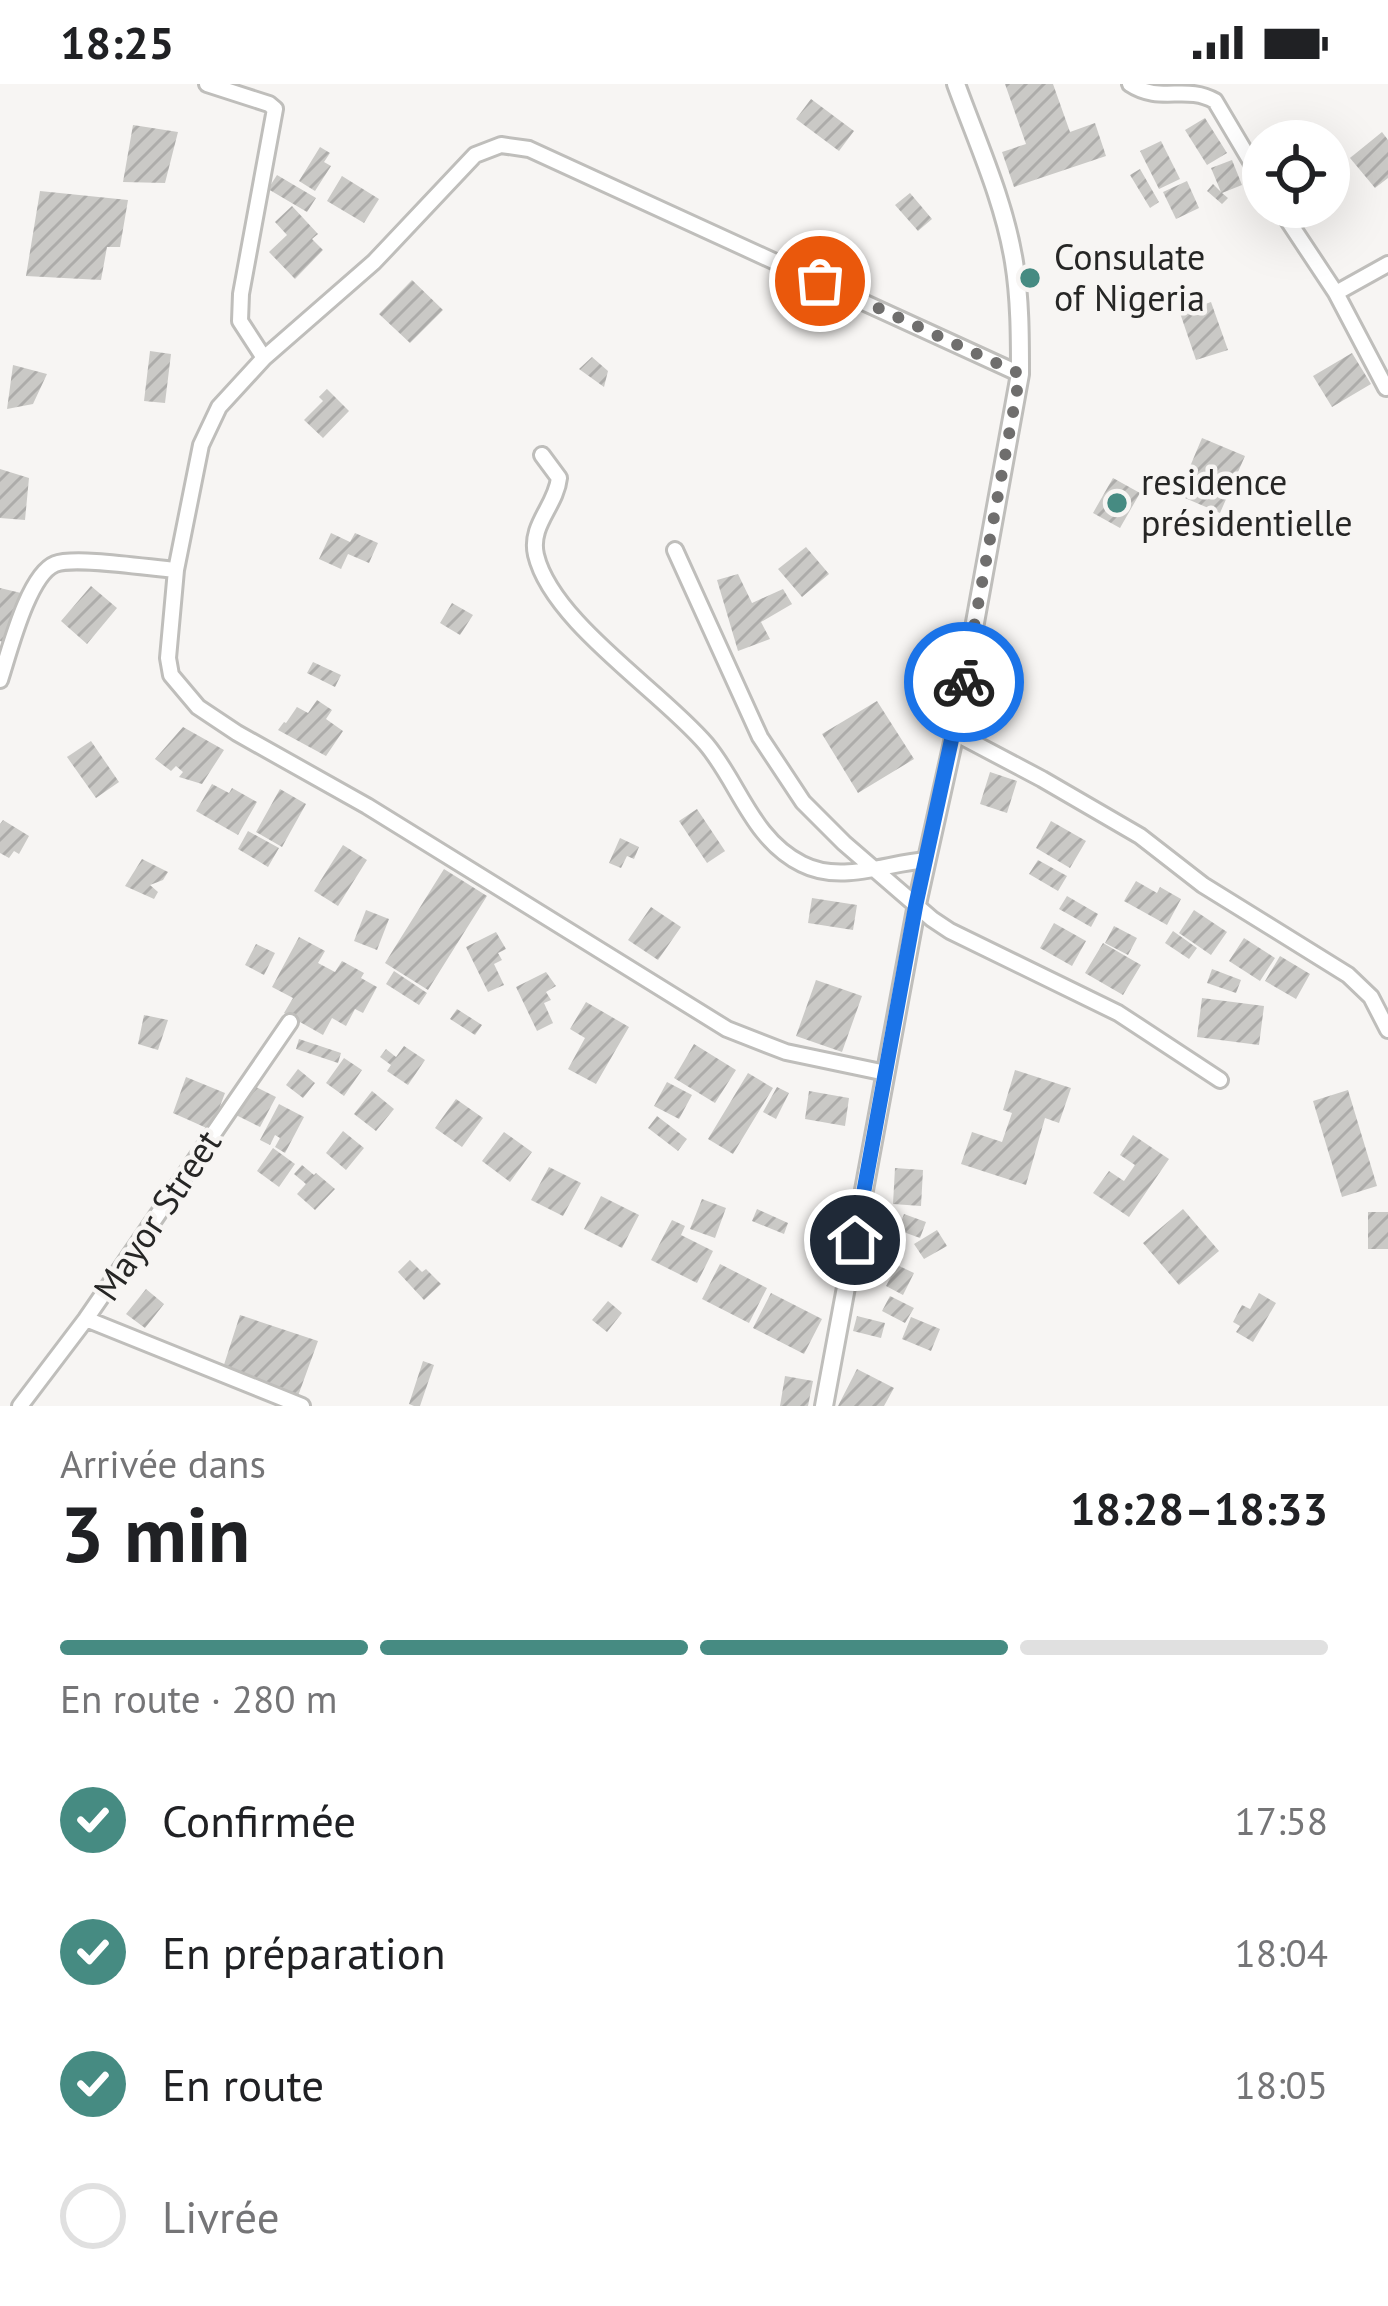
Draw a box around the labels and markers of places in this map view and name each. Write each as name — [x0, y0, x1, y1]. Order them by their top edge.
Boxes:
pin — [769, 230, 871, 332]
place label: Consulate of Nigeria — [1054, 233, 1205, 321]
marker: Consulate of Nigeria — [1017, 265, 1043, 291]
place label: residence présidentielle — [1141, 458, 1353, 546]
marker: residence présidentielle — [1104, 490, 1130, 516]
pin — [804, 1189, 906, 1291]

